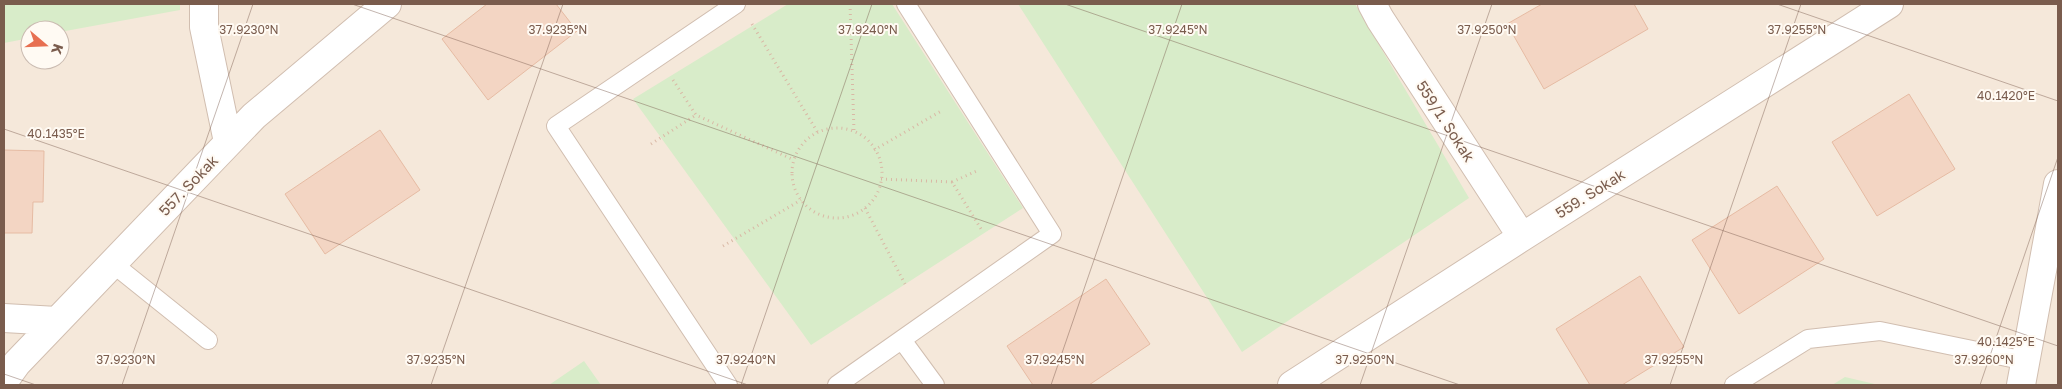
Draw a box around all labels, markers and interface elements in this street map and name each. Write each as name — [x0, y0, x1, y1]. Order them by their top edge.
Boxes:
north arrow — [20, 20, 70, 70]
text: 37.9230°N — [219, 22, 279, 37]
text: 37.9235°N — [529, 22, 587, 37]
text: 37.9240°N — [838, 22, 898, 37]
text: 37.9245°N — [1148, 22, 1208, 37]
text: 37.9250°N — [1457, 22, 1517, 37]
text: 37.9255°N — [1768, 22, 1826, 37]
text: K — [48, 42, 67, 57]
street label: 559/1. Sokak — [1413, 77, 1479, 165]
text: 40.1420°E — [1977, 88, 2035, 103]
text: 40.1435°E — [27, 126, 85, 141]
street label: 557. Sokak — [155, 151, 222, 219]
street label: 559. Sokak — [1552, 164, 1629, 221]
text: 40.1425°E — [1977, 334, 2035, 349]
text: 37.9230°N — [96, 352, 156, 367]
text: 37.9235°N — [407, 352, 465, 367]
text: 37.9240°N — [716, 352, 776, 367]
text: 37.9245°N — [1025, 352, 1085, 367]
text: 37.9250°N — [1335, 352, 1395, 367]
text: 37.9255°N — [1645, 352, 1703, 367]
text: 37.9260°N — [1954, 352, 2014, 367]

